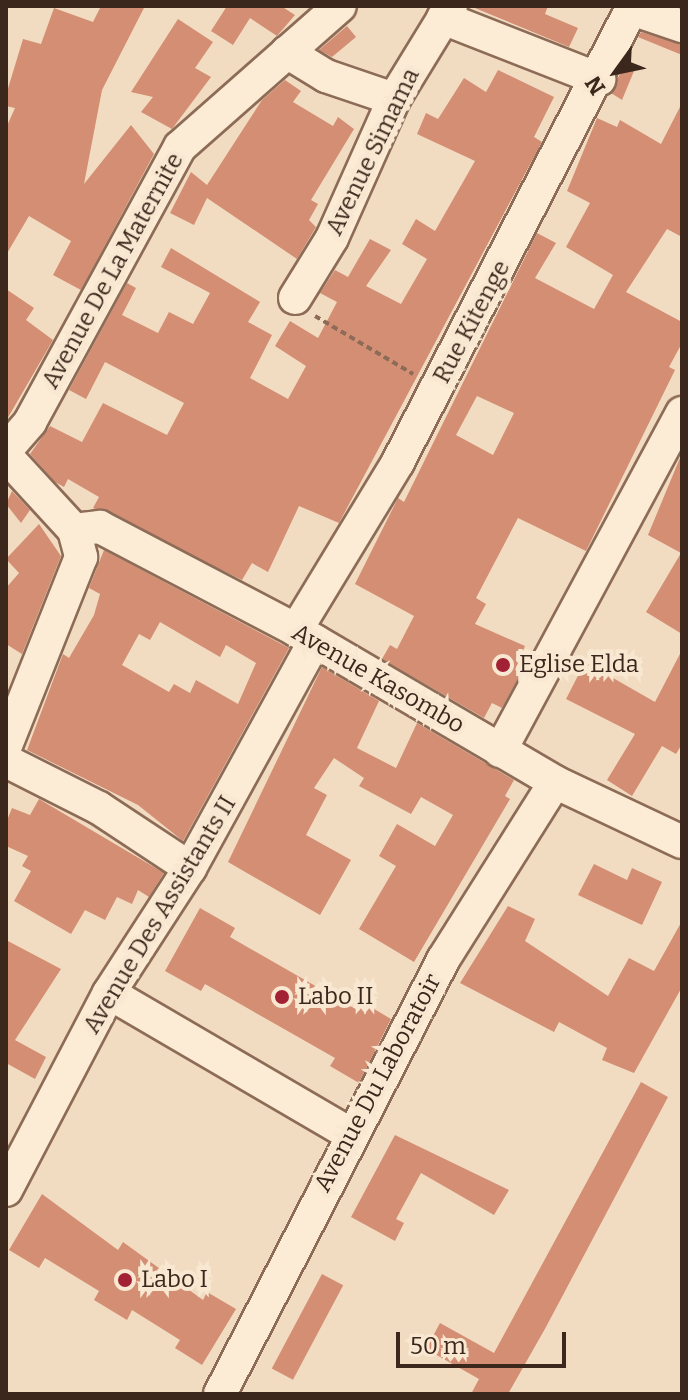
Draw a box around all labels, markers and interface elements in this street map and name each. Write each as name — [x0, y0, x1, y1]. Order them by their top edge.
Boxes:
north arrow — [576, 32, 656, 112]
street label: Avenue Simama — [320, 64, 426, 240]
text: N — [580, 71, 611, 100]
street label: Avenue De La Maternite — [36, 148, 190, 394]
street label: Rue Kitenge — [428, 256, 516, 388]
street label: Avenue Kasombo — [287, 618, 469, 740]
place label: Eglise Elda — [519, 651, 639, 679]
marker: Eglise Elda — [494, 656, 512, 674]
street label: Avenue Des Assistants II — [78, 791, 242, 1039]
street label: Avenue Du Laboratoir — [308, 969, 448, 1197]
place label: Labo II — [298, 983, 373, 1011]
marker: Labo II — [273, 988, 291, 1006]
place label: Labo I — [141, 1266, 208, 1294]
marker: Labo I — [116, 1271, 134, 1289]
scale bar — [400, 1316, 570, 1366]
text: 50 m — [410, 1332, 466, 1360]

